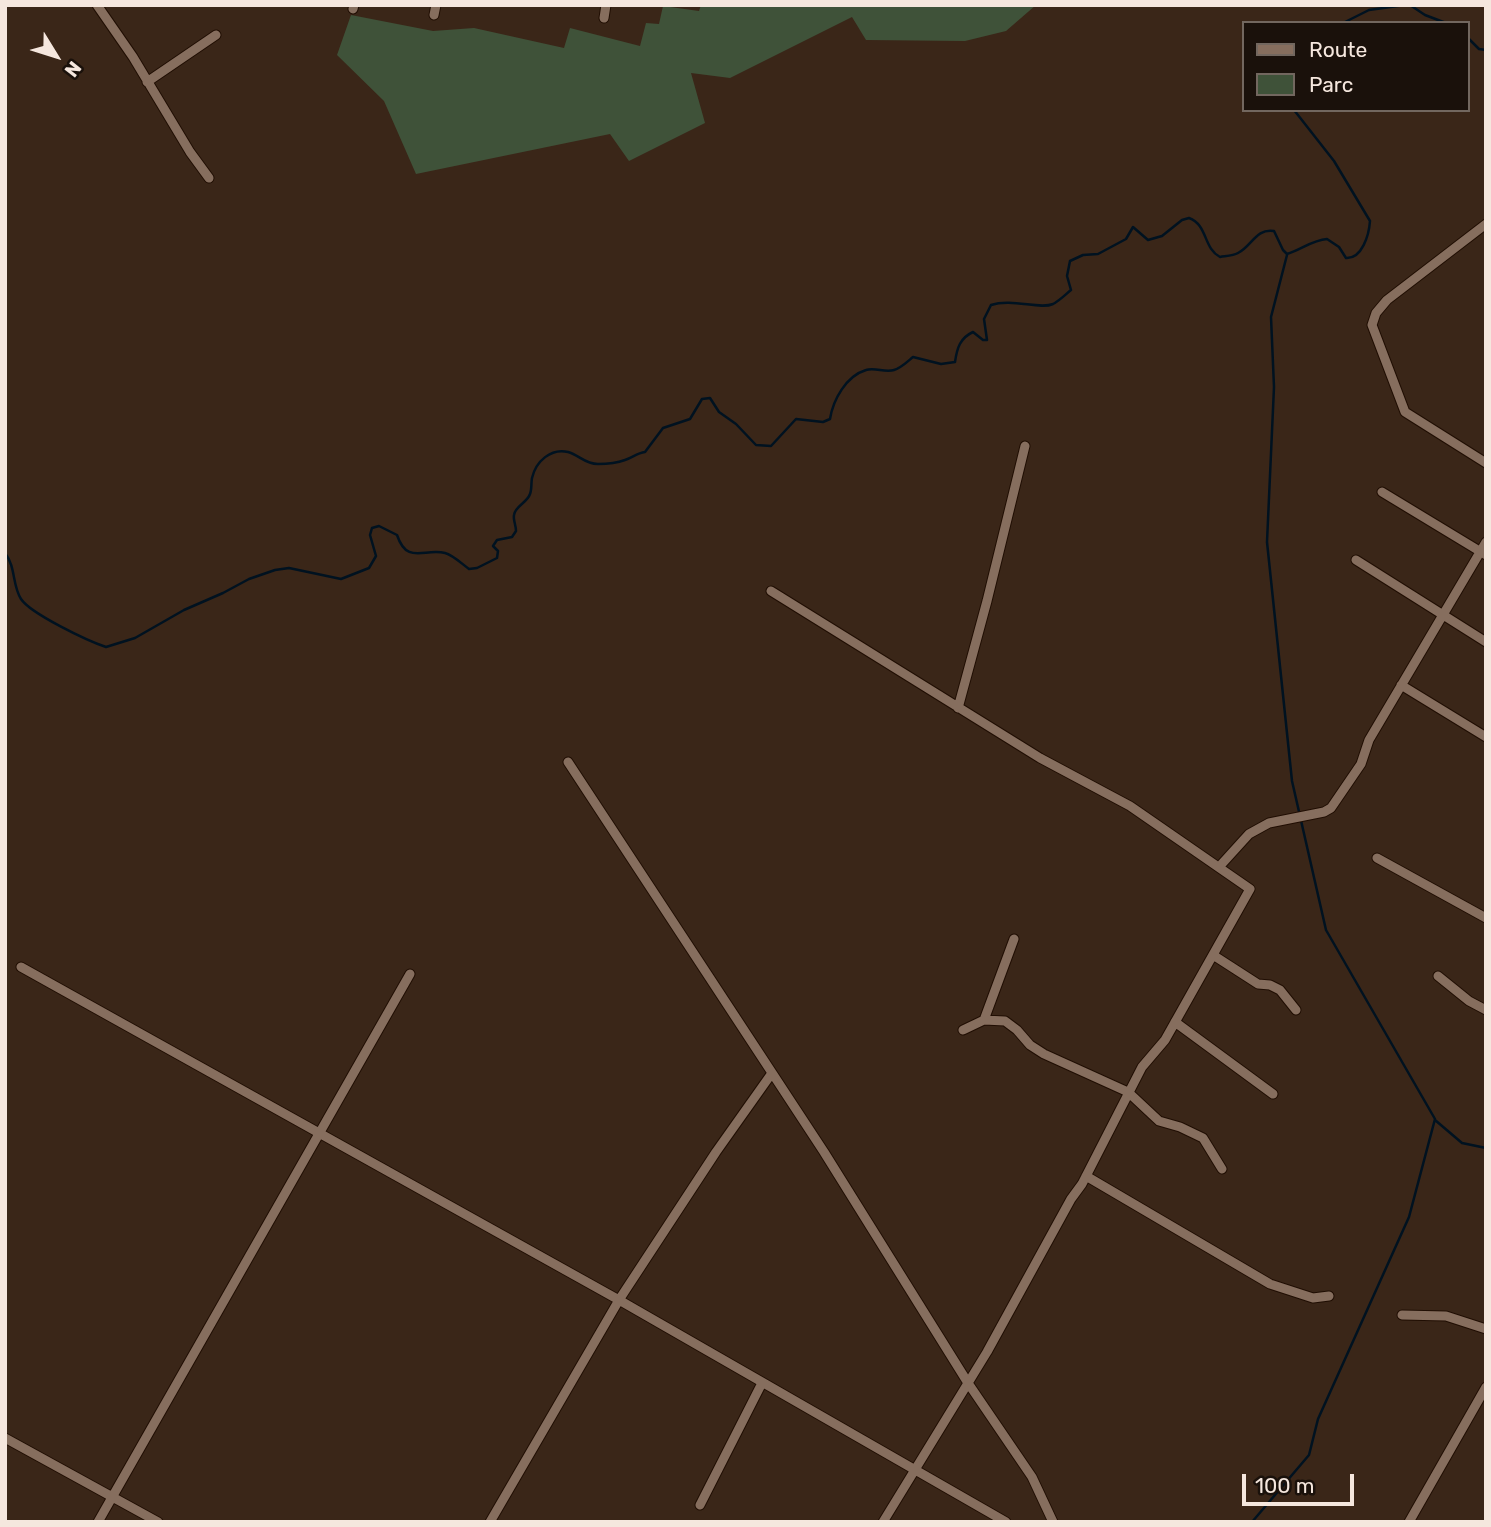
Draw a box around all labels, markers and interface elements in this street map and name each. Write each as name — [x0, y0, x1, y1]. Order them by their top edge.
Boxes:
north arrow — [21, 21, 91, 91]
legend — [1242, 21, 1470, 112]
text: Route — [1309, 37, 1367, 62]
text: N — [60, 57, 86, 82]
text: Parc — [1309, 72, 1353, 97]
scale bar — [1246, 1460, 1358, 1504]
text: 100 m — [1255, 1473, 1314, 1498]

